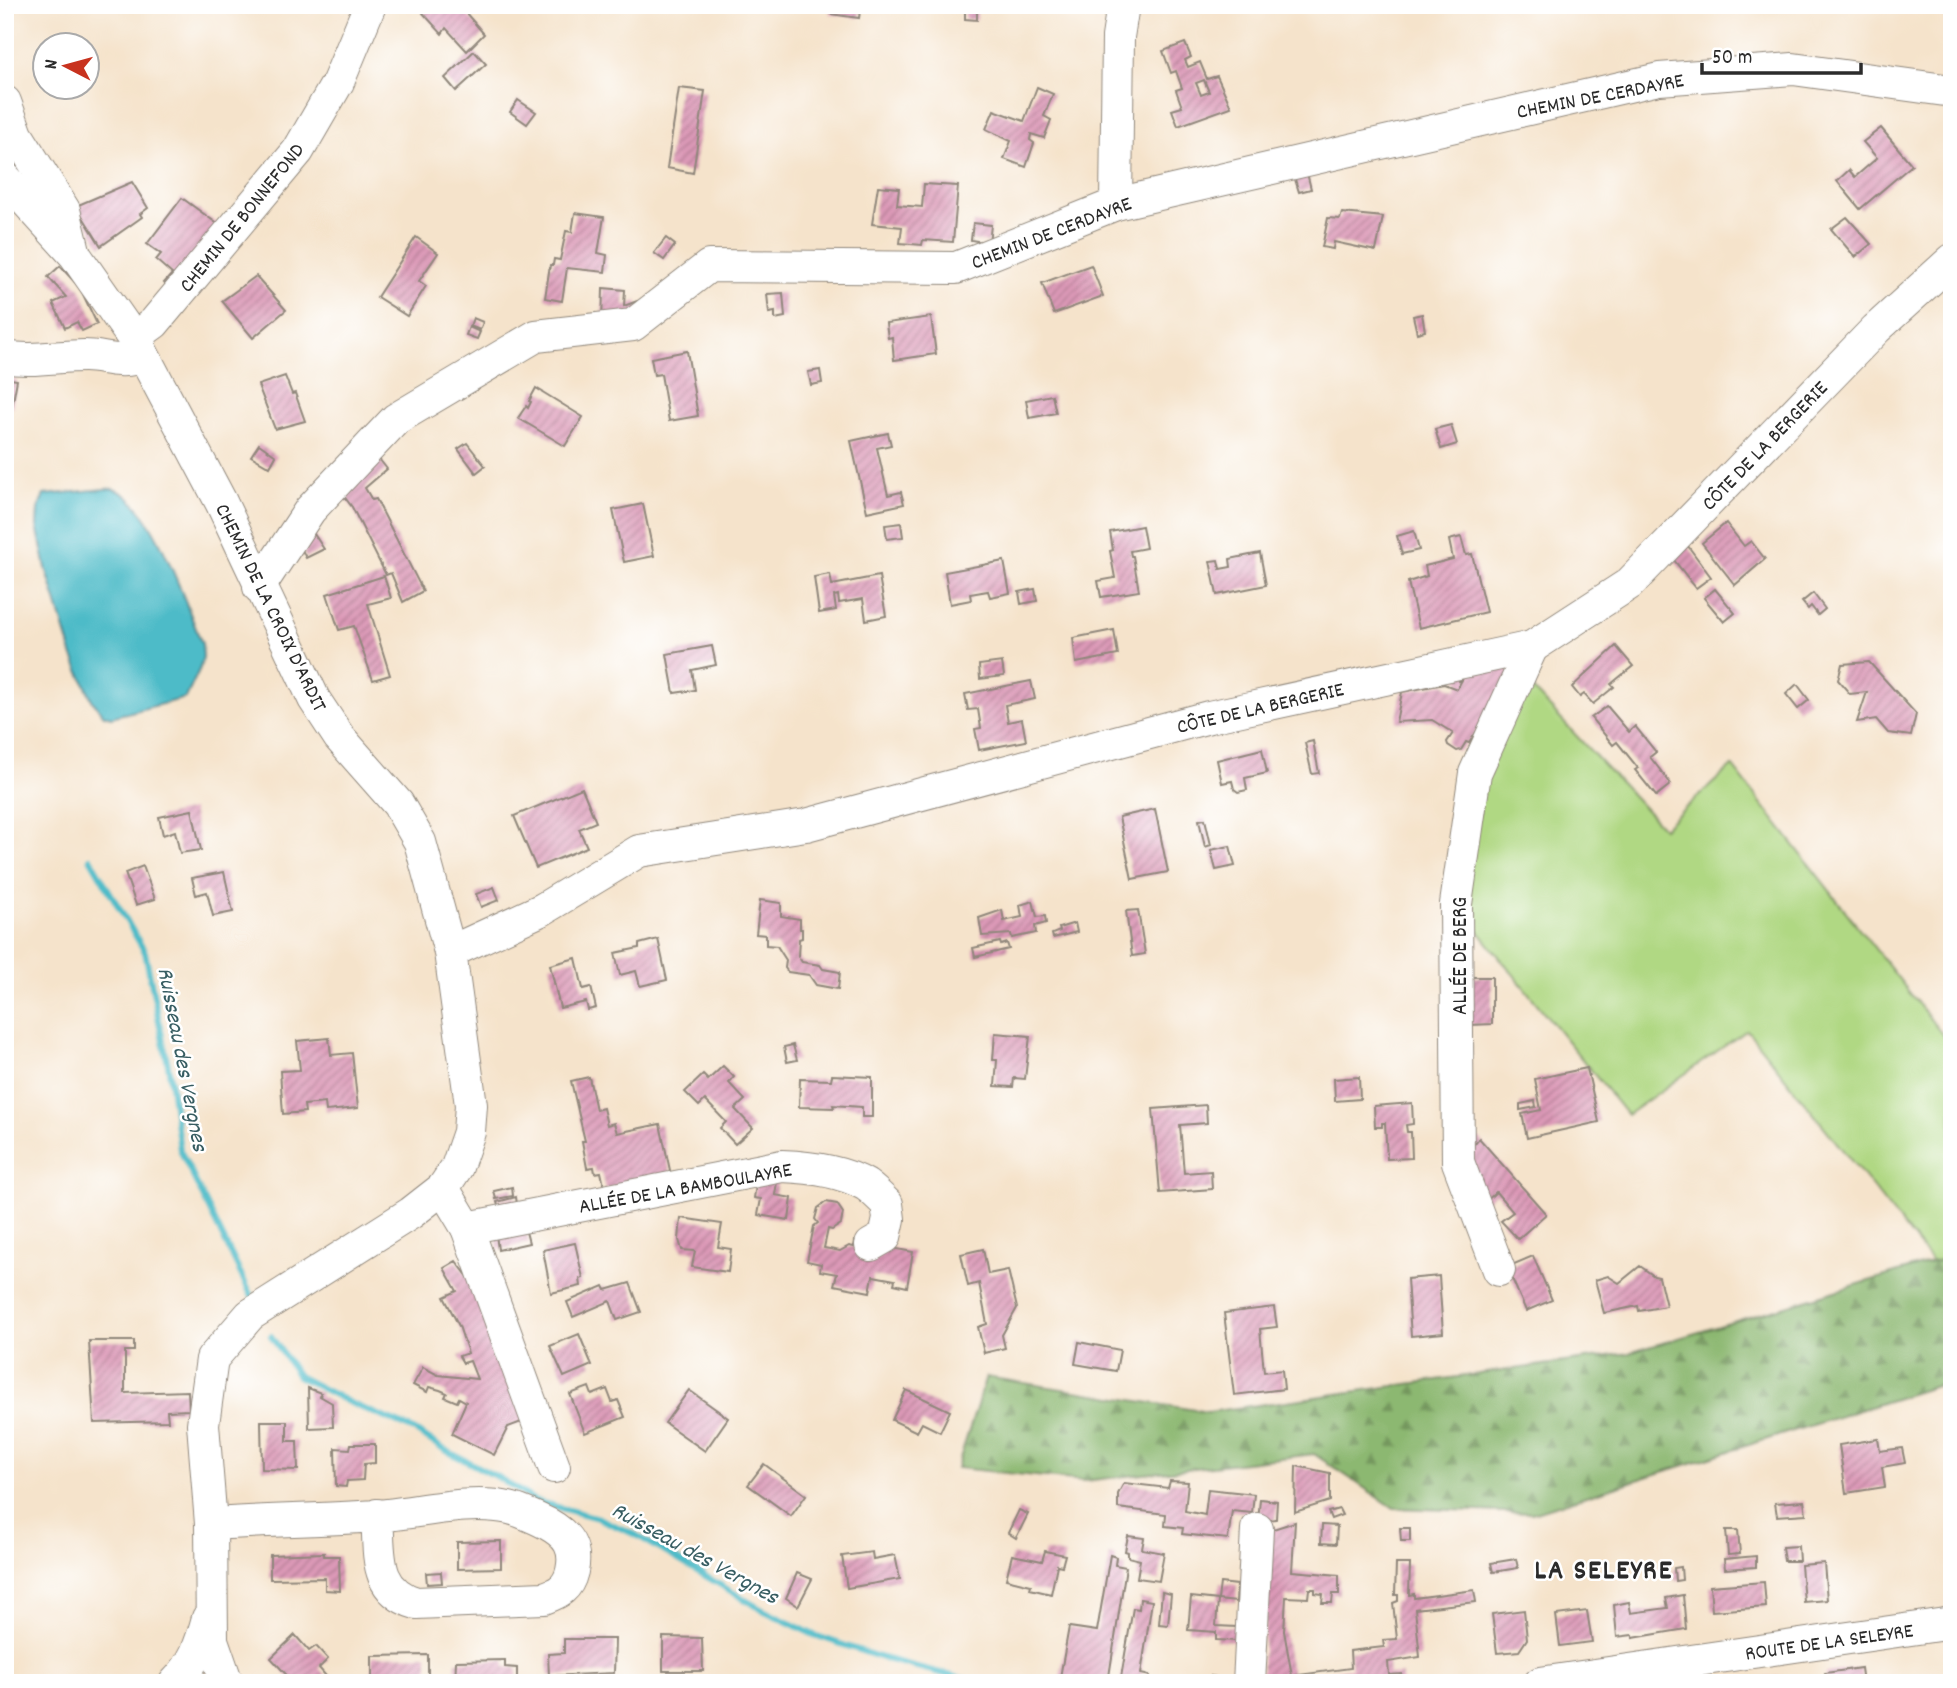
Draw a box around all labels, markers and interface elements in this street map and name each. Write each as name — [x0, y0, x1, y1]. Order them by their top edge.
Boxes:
north arrow — [32, 32, 102, 102]
scale bar — [1702, 32, 1861, 76]
text: 50 m — [1712, 44, 1752, 74]
text: N — [39, 59, 66, 71]
street label: CHEMIN DE CERDAYRE — [1514, 67, 1687, 129]
street label: CHEMIN DE BONNEFOND — [174, 138, 313, 300]
street label: CHEMIN DE CERDAYRE — [967, 190, 1137, 279]
street label: CÔTE DE LA BERGERIE — [1696, 375, 1837, 519]
street label: CHEMIN DE LA CROIX D'ARDIT — [206, 499, 333, 718]
street label: CÔTE DE LA BERGERIE — [1174, 676, 1348, 744]
street label: ALLÉE DE BERG — [1447, 897, 1477, 1015]
water label: Ruisseau des Vergnes — [147, 965, 215, 1156]
street label: ALLÉE DE LA BAMBOULAYRE — [577, 1156, 795, 1223]
water label: Ruisseau des Vergnes — [605, 1495, 785, 1615]
district label: LA SELEYRE — [1535, 1553, 1673, 1593]
street label: ROUTE DE LA SELEYRE — [1743, 1617, 1916, 1671]

